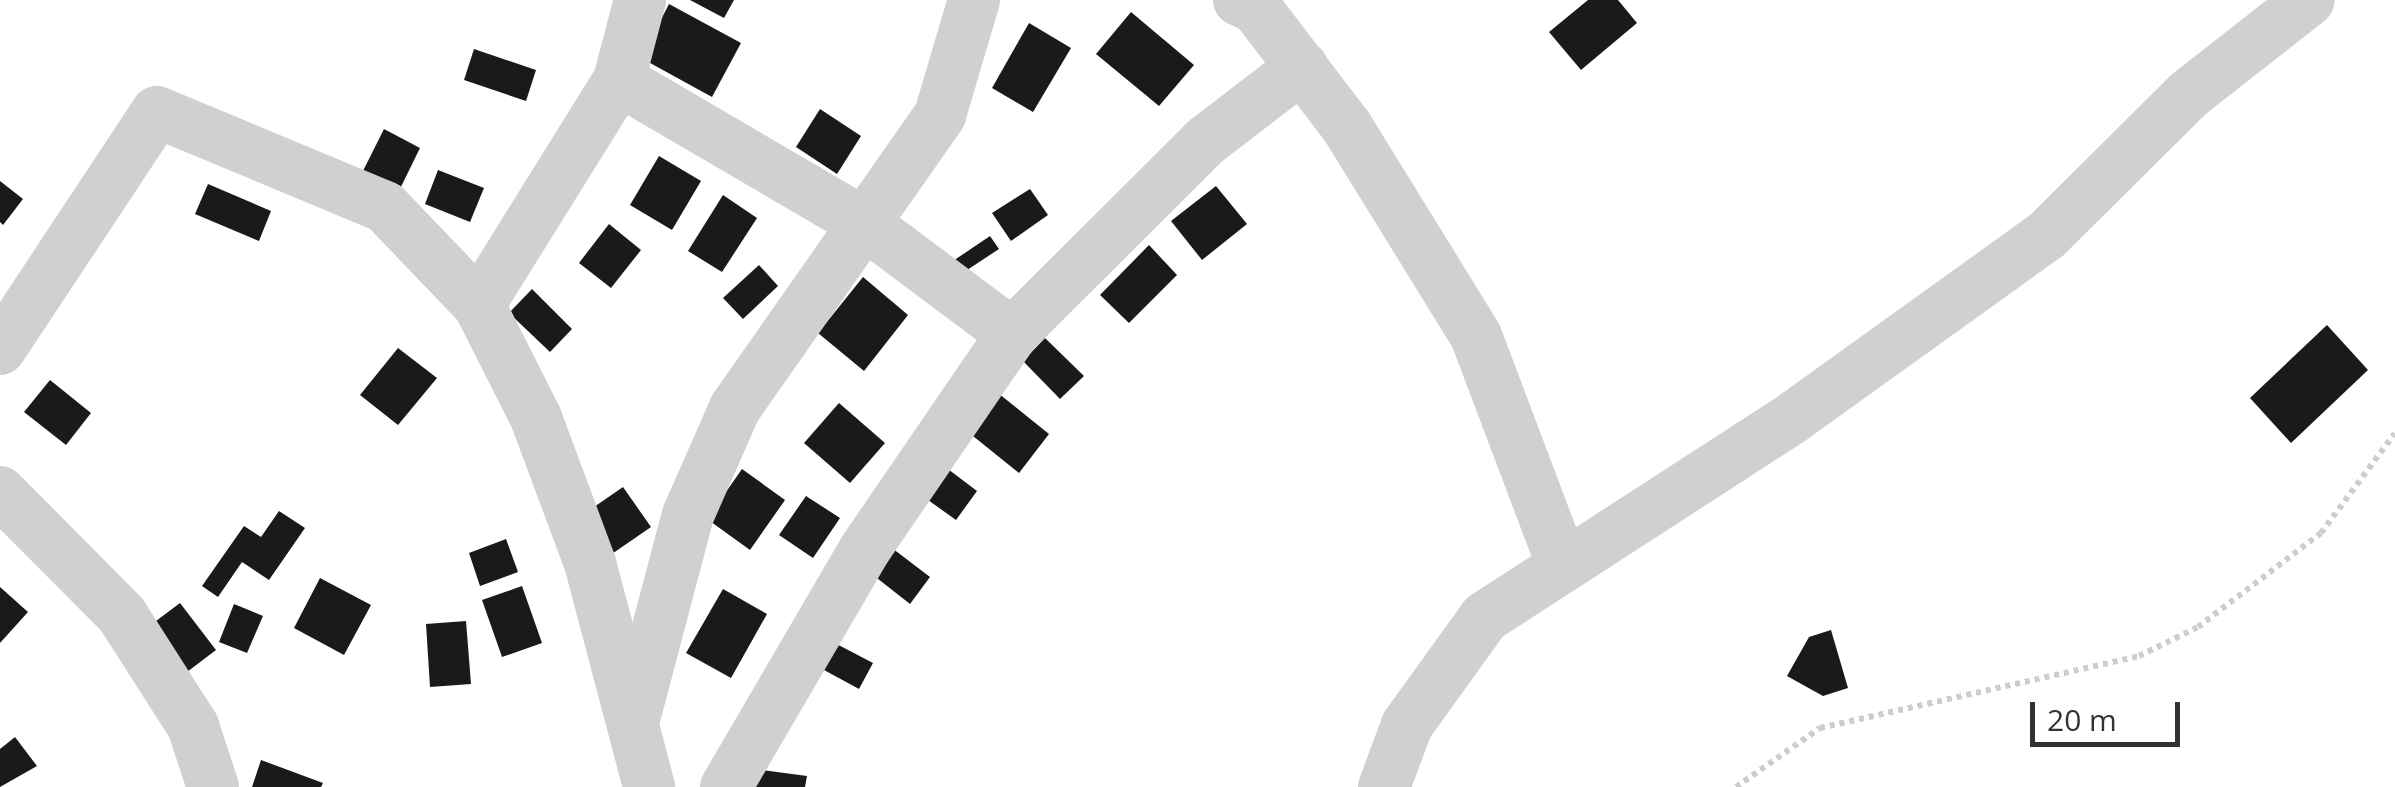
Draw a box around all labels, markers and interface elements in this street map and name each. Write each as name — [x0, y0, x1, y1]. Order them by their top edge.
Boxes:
scale bar — [2035, 682, 2185, 744]
text: 20 m — [2047, 699, 2117, 740]

